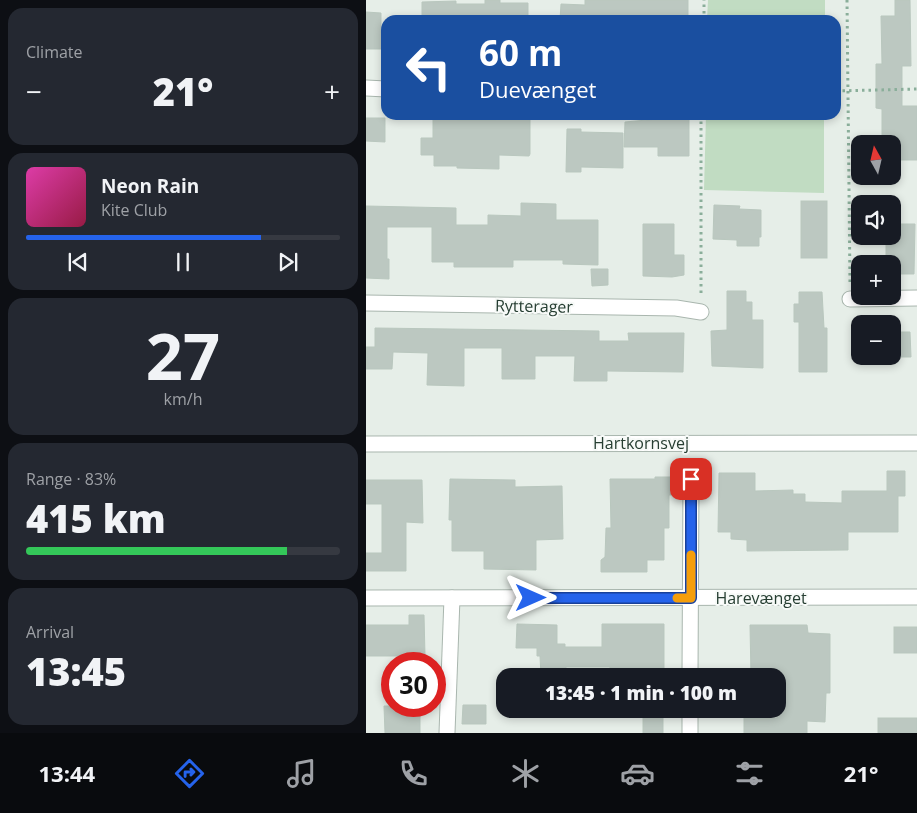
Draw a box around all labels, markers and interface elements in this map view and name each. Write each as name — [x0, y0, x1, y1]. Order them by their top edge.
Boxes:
text: 60 m — [479, 29, 562, 76]
icon: left — [396, 35, 461, 100]
text: Climate — [26, 41, 83, 63]
text: 21° — [153, 65, 213, 117]
text: − — [26, 72, 42, 110]
text: + — [324, 72, 340, 110]
text: Duevænget — [479, 74, 596, 104]
north arrow — [851, 135, 901, 185]
map controls — [851, 135, 901, 365]
text: Neon Rain — [101, 173, 199, 199]
button: sound — [851, 195, 901, 245]
text: Kite Club — [101, 199, 167, 221]
icon: previous — [64, 248, 92, 276]
icon: pause — [169, 248, 197, 276]
icon: next — [274, 248, 302, 276]
button: + — [851, 255, 901, 305]
street label: Rytterager — [495, 294, 574, 318]
text: 27 — [146, 311, 220, 399]
button: − — [851, 315, 901, 365]
text: km/h — [164, 388, 202, 410]
street label: Hartkornsvej — [593, 432, 689, 454]
pin — [670, 458, 712, 500]
icon: arrive — [677, 465, 705, 493]
text: Range · 83% — [26, 468, 116, 490]
text: 415 km — [26, 492, 166, 544]
position arrow — [504, 571, 556, 623]
street label: Harevænget — [715, 587, 807, 609]
text: Arrival — [26, 621, 74, 643]
text: 13:45 — [26, 645, 126, 697]
speed limit sign: 30 — [381, 652, 446, 717]
text: 13:45 · 1 min · 100 m — [545, 680, 737, 706]
icon: directions — [172, 756, 207, 791]
icon: music — [284, 756, 319, 791]
icon: phone — [396, 756, 431, 791]
icon: climate — [508, 756, 543, 791]
icon: car — [620, 756, 655, 791]
icon: filters — [732, 756, 767, 791]
text: 13:44 — [38, 758, 95, 788]
text: 21° — [844, 758, 878, 788]

